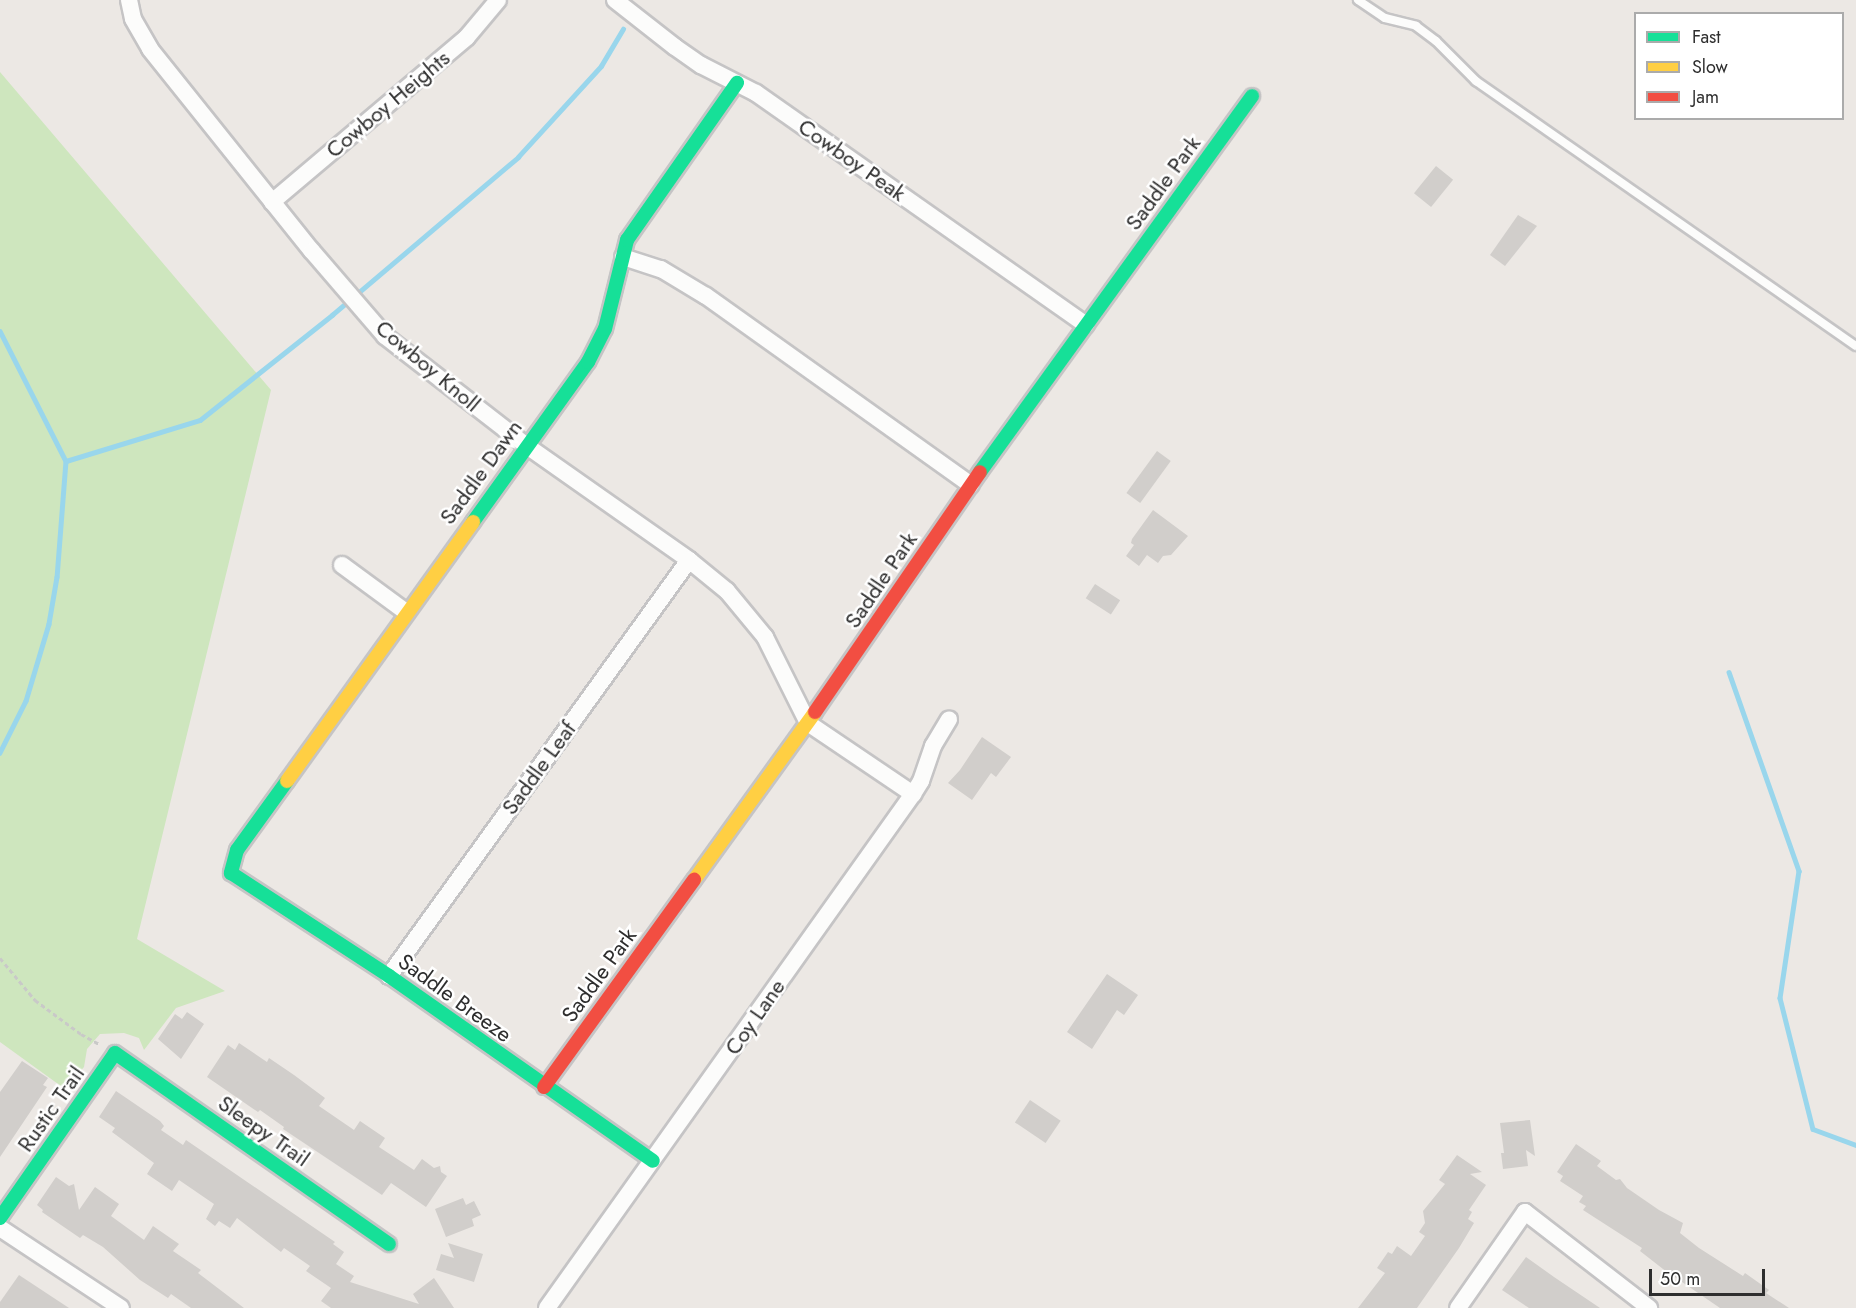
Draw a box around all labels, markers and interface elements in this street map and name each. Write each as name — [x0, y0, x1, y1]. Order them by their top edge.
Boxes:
legend — [1634, 12, 1844, 120]
text: Fast — [1692, 24, 1721, 50]
street label: Cowboy Heights — [321, 45, 455, 163]
text: Slow — [1692, 54, 1728, 80]
text: Jam — [1692, 84, 1719, 110]
street label: Cowboy Peak — [793, 113, 911, 207]
street label: Saddle Park — [1120, 131, 1206, 235]
street label: Cowboy Knoll — [370, 315, 486, 417]
street label: Saddle Dawn — [434, 415, 528, 529]
street label: Saddle Park — [839, 527, 923, 633]
street label: Saddle Leaf — [496, 716, 582, 820]
street label: Saddle Park — [556, 923, 642, 1027]
street label: Saddle Breeze — [393, 948, 517, 1048]
street label: Coy Lane — [719, 974, 791, 1060]
street label: Rustic Trail — [12, 1061, 90, 1157]
street label: Sleepy Trail — [213, 1090, 315, 1172]
scale bar — [1652, 1257, 1768, 1295]
text: 50 m — [1660, 1266, 1700, 1292]

